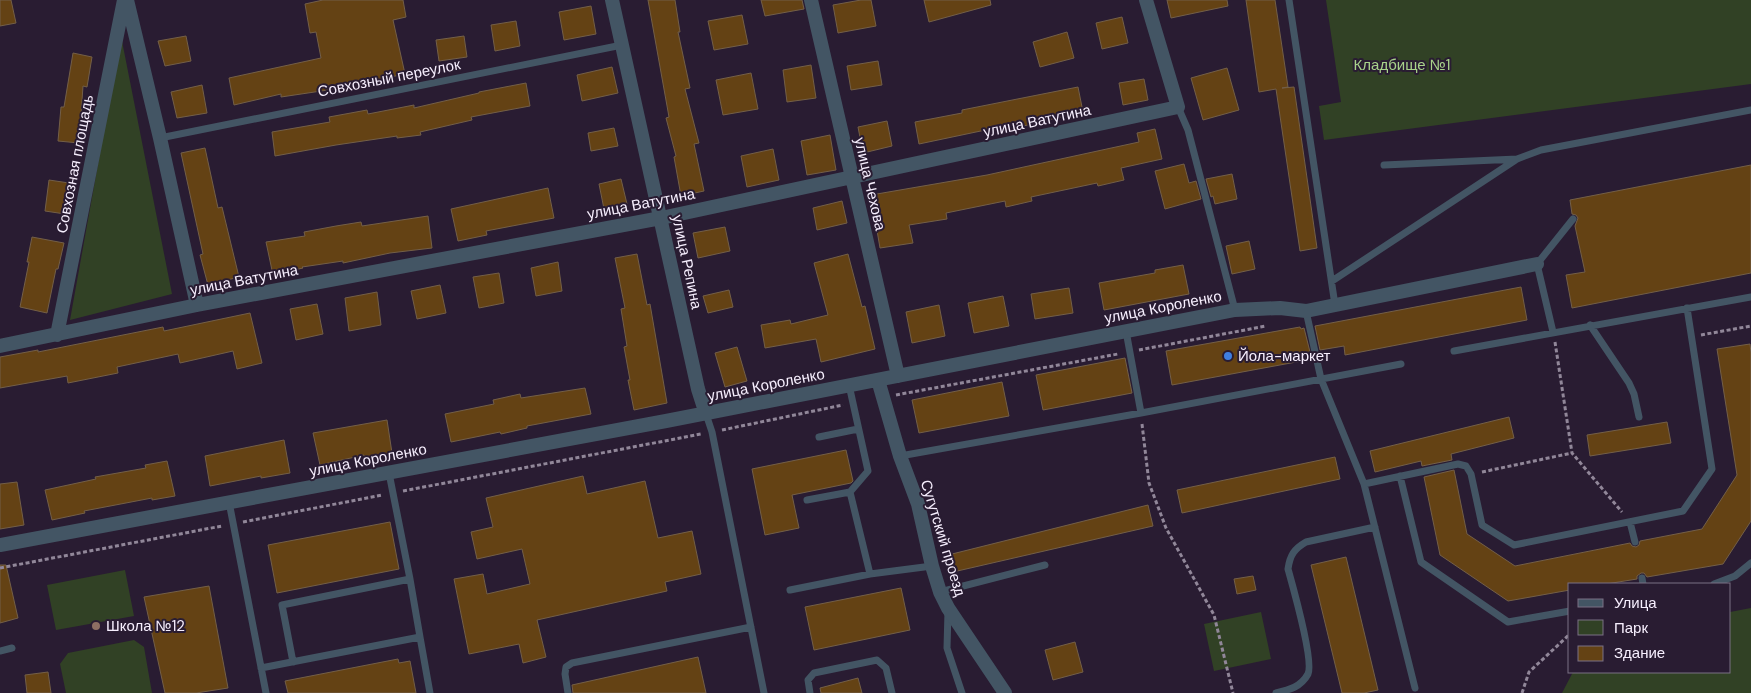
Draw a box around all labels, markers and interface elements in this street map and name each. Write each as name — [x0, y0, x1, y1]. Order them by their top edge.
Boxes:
street label: Совхозный переулок — [316, 54, 462, 102]
park label: Кладбище №1 — [1354, 55, 1450, 75]
street label: Совхозная площадь — [52, 93, 98, 235]
street label: улица Ватутина — [981, 100, 1093, 142]
street label: улица Чехова — [850, 135, 891, 233]
street label: улица Ватутина — [585, 184, 697, 224]
street label: улица Репина — [667, 213, 707, 312]
street label: улица Ватутина — [188, 260, 300, 300]
street label: улица Короленко — [1103, 286, 1223, 328]
place label: Йола-маркет — [1238, 346, 1331, 366]
marker: Йола-маркет — [1222, 350, 1234, 362]
street label: улица Короленко — [706, 364, 826, 406]
street label: улица Короленко — [308, 439, 428, 481]
street label: Сугутский проезд — [916, 477, 970, 599]
legend — [1568, 583, 1731, 673]
text: Улица — [1614, 593, 1657, 613]
place label: Школа №12 — [106, 616, 185, 636]
text: Парк — [1614, 618, 1648, 638]
marker: Школа №12 — [90, 620, 102, 632]
text: Здание — [1614, 643, 1665, 663]

